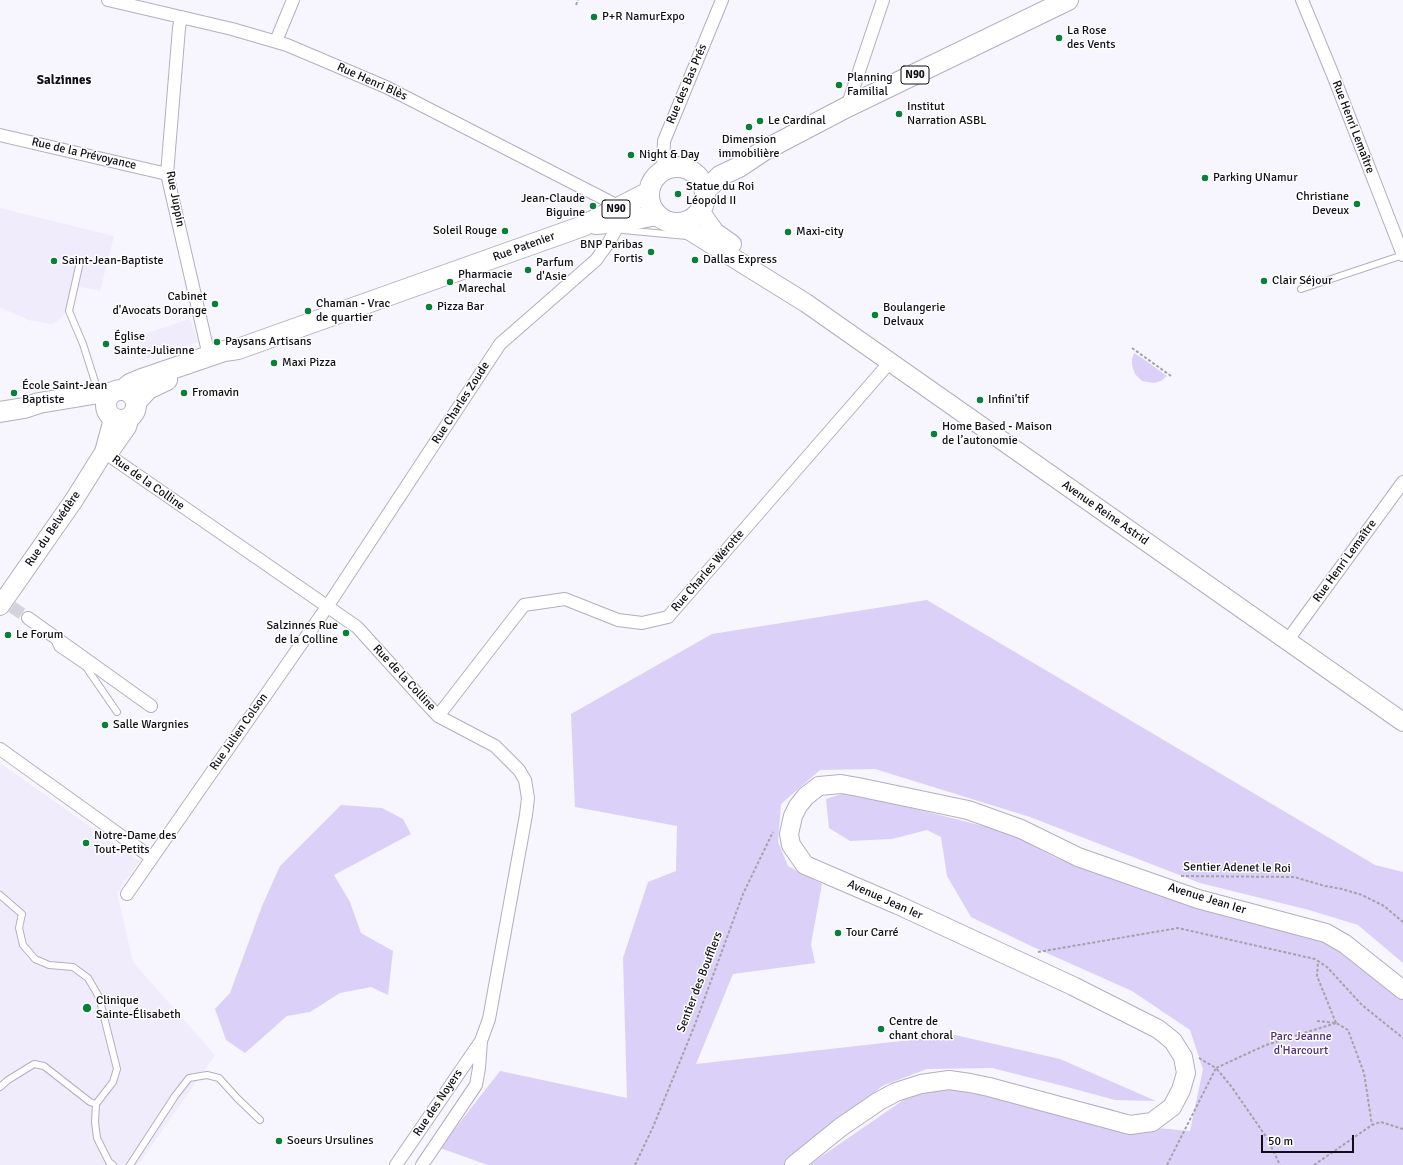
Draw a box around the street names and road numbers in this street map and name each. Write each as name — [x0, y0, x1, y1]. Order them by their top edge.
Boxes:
street label: Rue des Bas Prés — [664, 42, 710, 126]
street label: Rue Henri Blès — [335, 60, 409, 104]
road number: N90 — [901, 66, 929, 84]
street label: Rue Henri Lemaître — [1329, 78, 1377, 176]
street label: Rue de la Prévoyance — [30, 135, 138, 173]
street label: Rue Juppin — [163, 170, 187, 228]
road number: N90 — [602, 200, 630, 218]
street label: Rue Patenier — [491, 229, 557, 265]
street label: Rue Charles Zoude — [429, 359, 493, 447]
street label: Rue de la Colline — [109, 453, 187, 513]
street label: Avenue Reine Astrid — [1059, 478, 1151, 548]
street label: Rue du Belvédère — [22, 488, 84, 570]
street label: Rue Henri Lemaître — [1310, 517, 1380, 605]
street label: Rue Charles Wérotte — [668, 527, 748, 615]
street label: Rue de la Colline — [370, 642, 438, 714]
street label: Rue Julien Colson — [207, 691, 271, 773]
street label: Sentier Adenet le Roi — [1183, 860, 1291, 876]
street label: Avenue Jean Ier — [845, 877, 925, 923]
street label: Avenue Jean Ier — [1166, 880, 1248, 918]
street label: Sentier des Boufflers — [674, 930, 726, 1034]
street label: Rue des Noyers — [410, 1067, 466, 1139]

